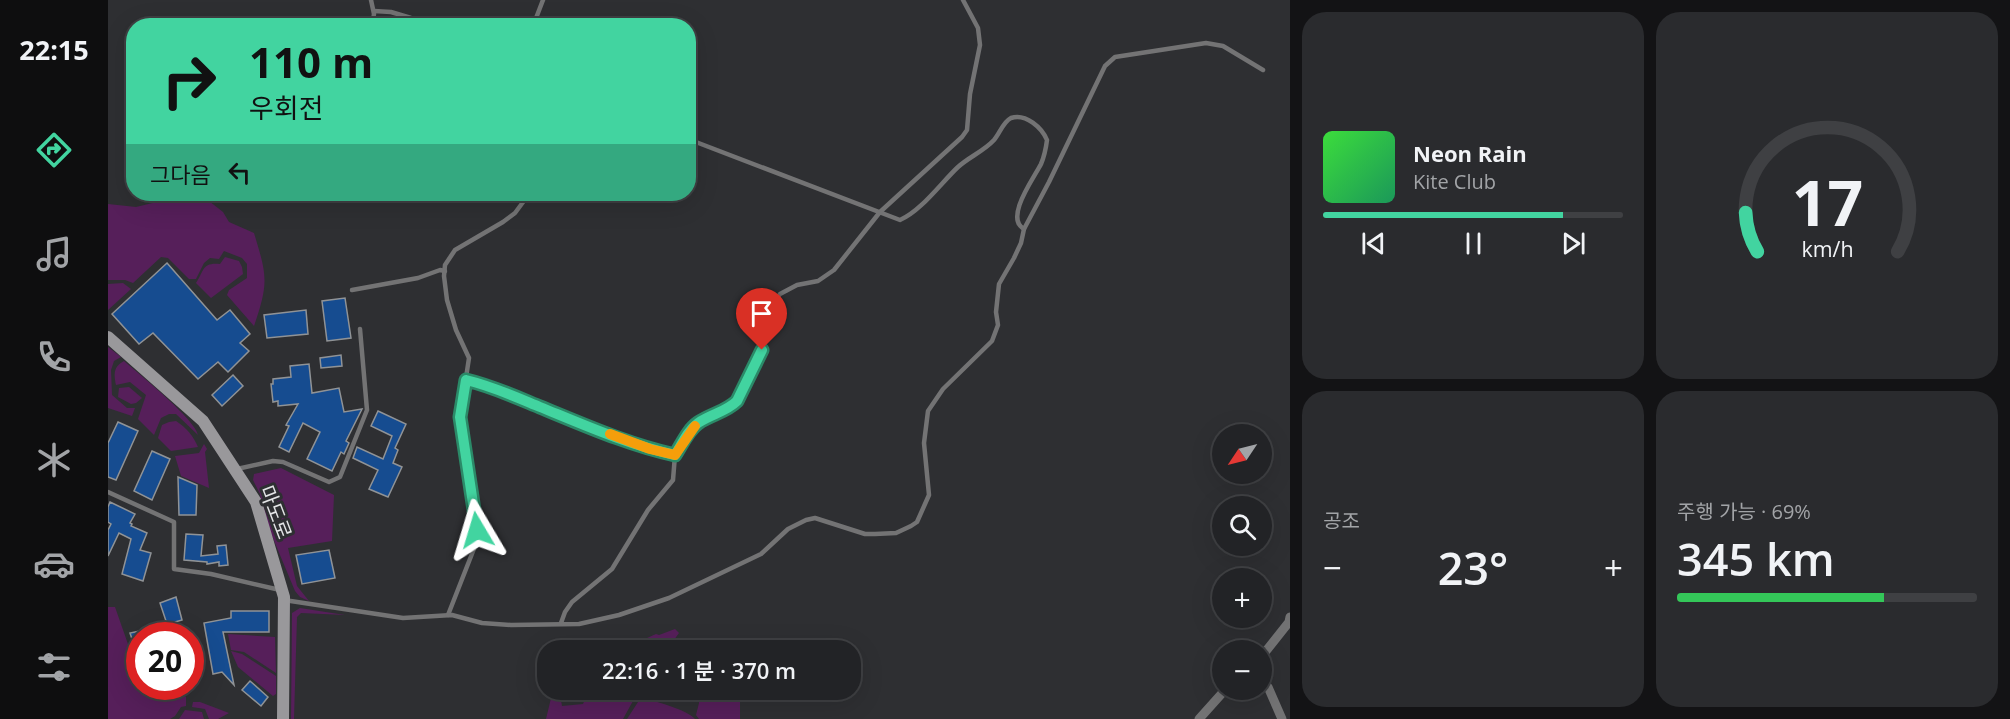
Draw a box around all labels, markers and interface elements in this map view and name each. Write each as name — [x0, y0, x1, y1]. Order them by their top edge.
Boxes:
text: 22:15 — [19, 31, 89, 68]
text: 110 m — [249, 33, 373, 90]
icon: right — [150, 42, 228, 120]
text: 우회전 — [249, 89, 324, 126]
icon: directions — [33, 129, 75, 171]
text: Neon Rain — [1413, 138, 1527, 168]
icon: left — [223, 156, 256, 189]
text: 그다음 — [150, 159, 211, 189]
text: 17 — [1791, 160, 1863, 245]
text: Kite Club — [1413, 168, 1496, 195]
icon: previous — [1357, 227, 1390, 260]
icon: pause — [1457, 227, 1490, 260]
icon: next — [1557, 227, 1590, 260]
icon: music — [33, 233, 75, 275]
text: km/h — [1801, 235, 1853, 264]
pin — [736, 288, 787, 350]
icon: arrive — [745, 297, 778, 330]
icon: phone — [33, 336, 75, 378]
north arrow — [1212, 424, 1272, 484]
map controls — [1212, 424, 1272, 700]
icon: climate — [33, 439, 75, 481]
street label: 마도로 — [254, 481, 298, 543]
button: search — [1212, 496, 1272, 556]
position arrow — [445, 498, 509, 562]
text: 주행 가능 · 69% — [1677, 498, 1811, 525]
text: 공조 — [1323, 507, 1360, 534]
text: 345 km — [1677, 528, 1835, 589]
text: 23° — [1438, 537, 1508, 598]
icon: car — [33, 543, 75, 585]
text: − — [1323, 545, 1342, 590]
text: + — [1604, 545, 1623, 590]
button: + — [1212, 568, 1272, 628]
speed limit sign: 20 — [126, 622, 204, 700]
button: − — [1212, 640, 1272, 700]
icon: filters — [33, 646, 75, 688]
text: 22:16 · 1 분 · 370 m — [602, 655, 796, 685]

